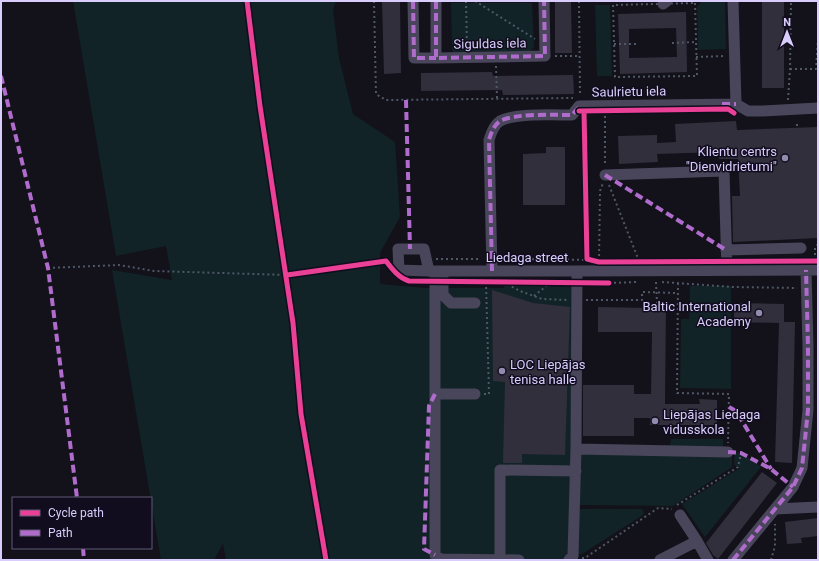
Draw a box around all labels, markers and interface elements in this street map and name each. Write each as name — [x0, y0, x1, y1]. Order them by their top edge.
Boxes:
north arrow — [767, 12, 807, 52]
text: N — [783, 16, 791, 29]
street label: Siguldas iela — [453, 35, 527, 52]
street label: Saulrietu iela — [592, 83, 666, 100]
place label: Klientu centrs "Dienvidrietumi" — [686, 144, 777, 174]
marker: Klientu centrs "Dienvidrietumi" — [780, 153, 790, 163]
street label: Liedaga street — [486, 250, 568, 265]
place label: Baltic International Academy — [642, 299, 751, 329]
marker: Baltic International Academy — [754, 308, 764, 318]
place label: LOC Liepājas tenisa halle — [510, 357, 586, 387]
marker: LOC Liepājas tenisa halle — [497, 366, 507, 376]
place label: Liepājas Liedaga vidusskola — [663, 407, 760, 437]
marker: Liepājas Liedaga vidusskola — [650, 416, 660, 426]
legend — [12, 497, 152, 549]
text: Cycle path — [48, 506, 104, 520]
text: Path — [48, 526, 73, 540]

